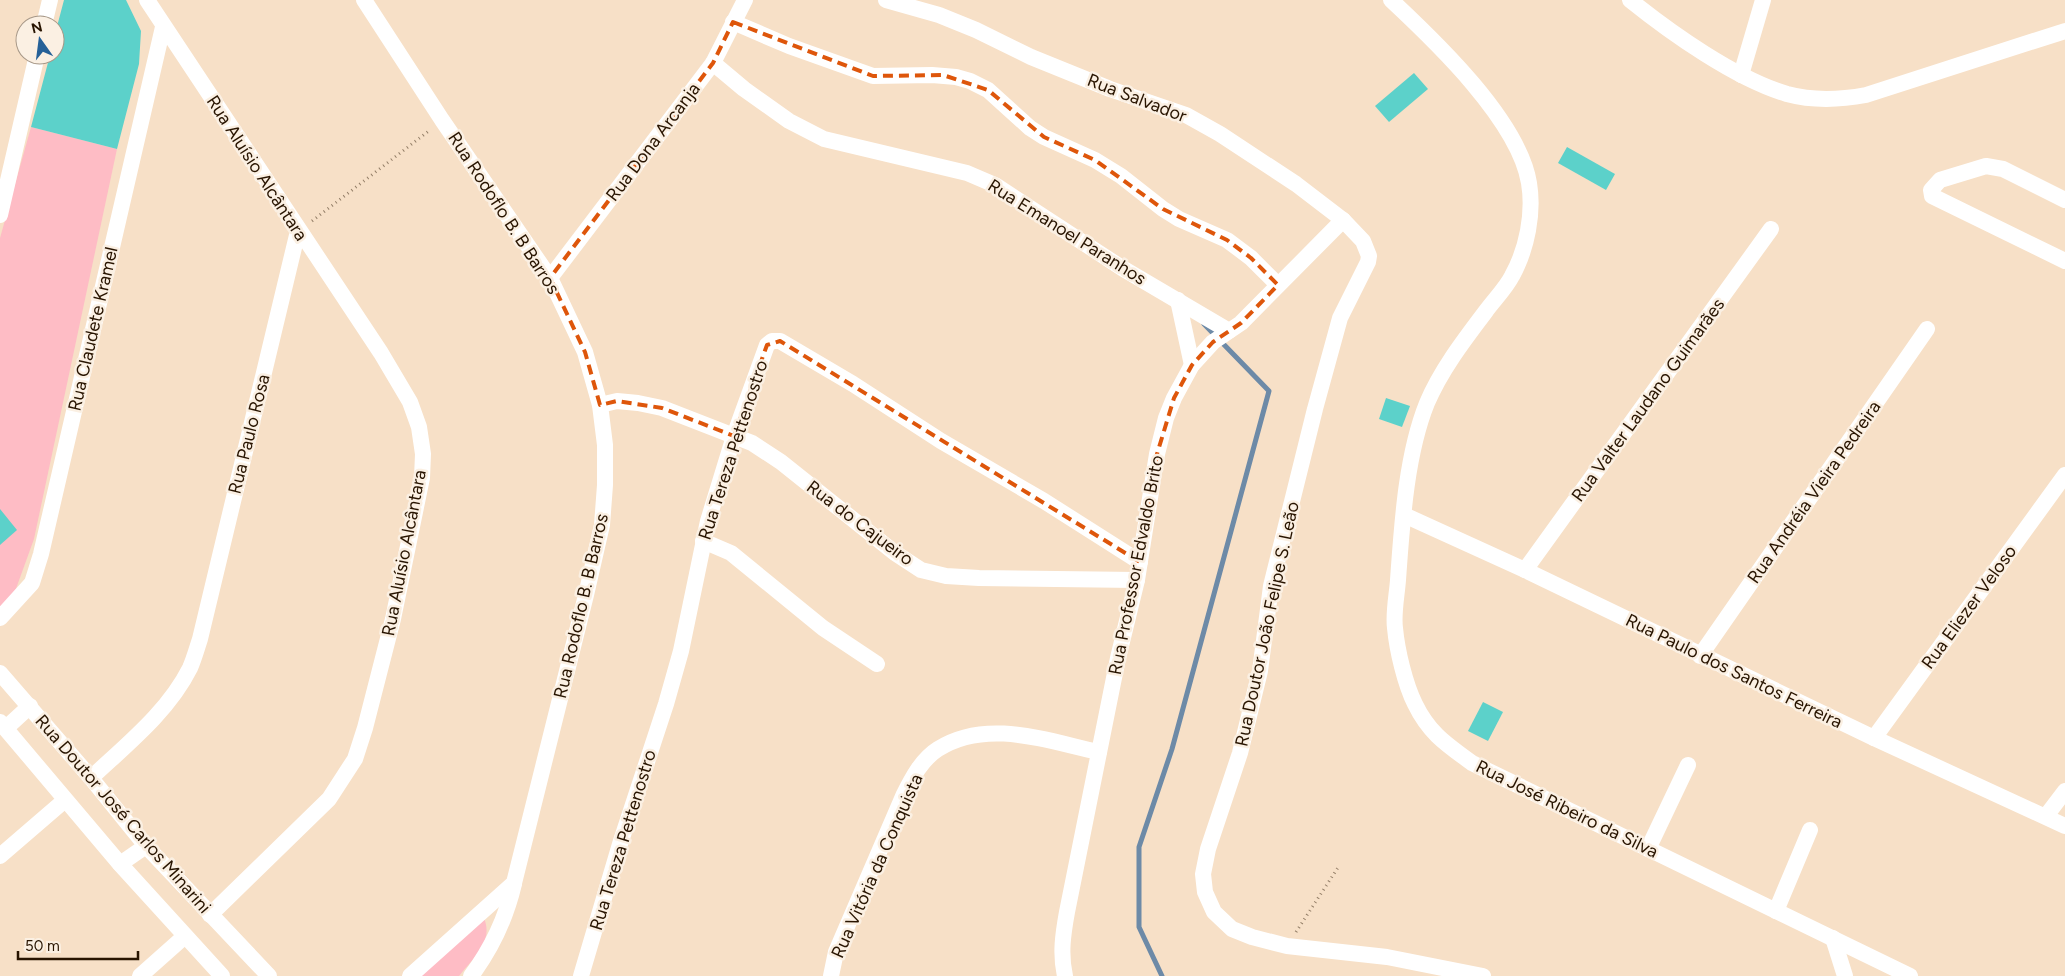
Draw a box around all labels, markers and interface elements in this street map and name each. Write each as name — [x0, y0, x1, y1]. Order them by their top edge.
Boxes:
north arrow — [15, 15, 65, 65]
text: N — [30, 18, 44, 37]
street label: Rua Salvador — [1084, 69, 1190, 127]
street label: Rua Dona Arcanja — [601, 78, 705, 206]
street label: Rua Aluísio Alcântara — [202, 91, 312, 245]
street label: Rua Rodoflo B. B Barros — [443, 128, 565, 298]
street label: Rua Emanoel Paranhos — [984, 174, 1150, 290]
street label: Rua Claudete Kramel — [63, 245, 123, 413]
street label: Rua Valter Laudano Guimarães — [1567, 294, 1729, 506]
street label: Rua Tereza Pettenostro — [694, 357, 772, 543]
street label: Rua Paulo Rosa — [224, 372, 274, 496]
street label: Rua Andréia Vieira Pedreira — [1743, 396, 1885, 588]
street label: Rua Professor Edvaldo Brito — [1104, 453, 1168, 677]
street label: Rua Aluísio Alcântara — [377, 468, 431, 638]
street label: Rua do Cajueiro — [802, 476, 918, 570]
street label: Rua Doutor João Felipe S. Leão — [1230, 500, 1304, 748]
street label: Rua Rodoflo B. B Barros — [549, 511, 613, 701]
street label: Rua Eliezer Veloso — [1917, 541, 2021, 673]
street label: Rua Paulo dos Santos Ferreira — [1622, 609, 1846, 733]
street label: Rua Doutor José Carlos Minarini — [31, 710, 215, 918]
street label: Rua Tereza Pettenostro — [585, 747, 661, 933]
street label: Rua José Ribeiro da Silva — [1472, 755, 1662, 863]
street label: Rua Vitória da Conquista — [826, 771, 928, 961]
scale bar — [18, 928, 138, 960]
text: 50 m — [25, 937, 60, 955]

